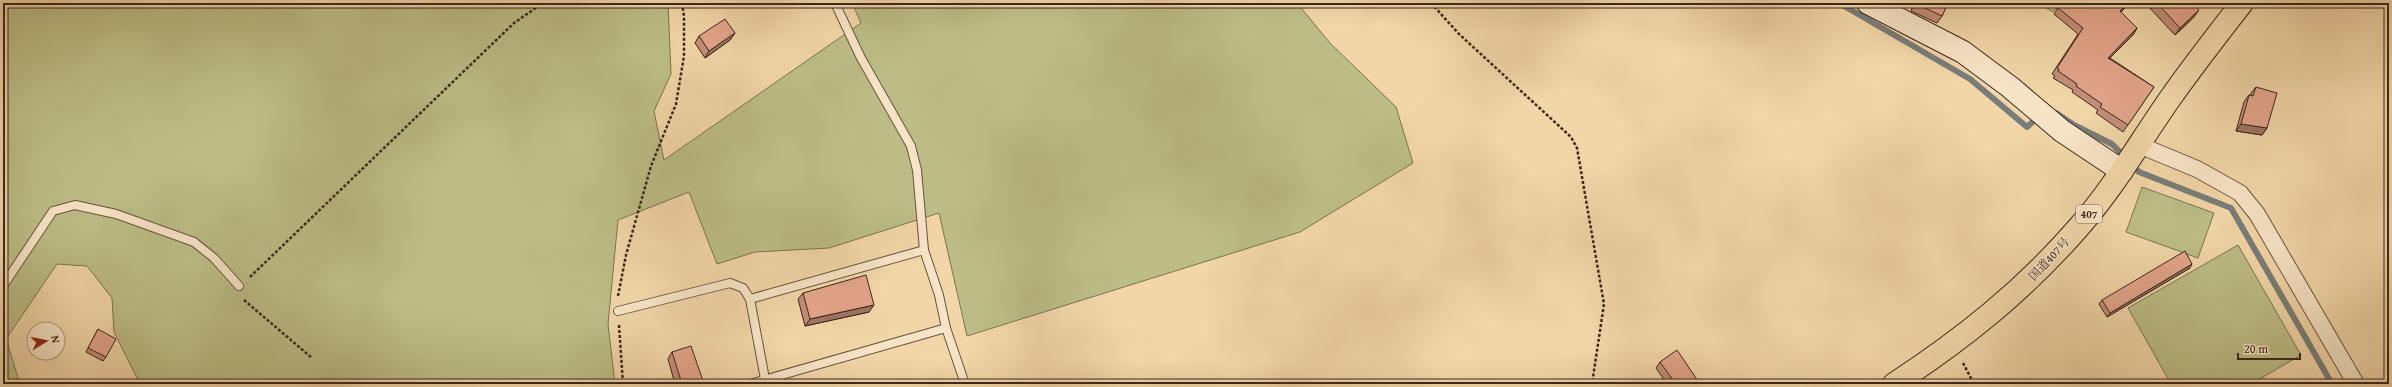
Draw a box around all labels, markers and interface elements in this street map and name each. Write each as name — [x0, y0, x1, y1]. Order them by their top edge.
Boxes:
road number: 407 — [2076, 205, 2102, 223]
street label: 国道407号 — [2024, 233, 2073, 284]
north arrow — [26, 321, 66, 361]
text: N — [47, 334, 64, 345]
scale bar — [2238, 335, 2300, 361]
text: 20 m — [2244, 340, 2268, 357]

